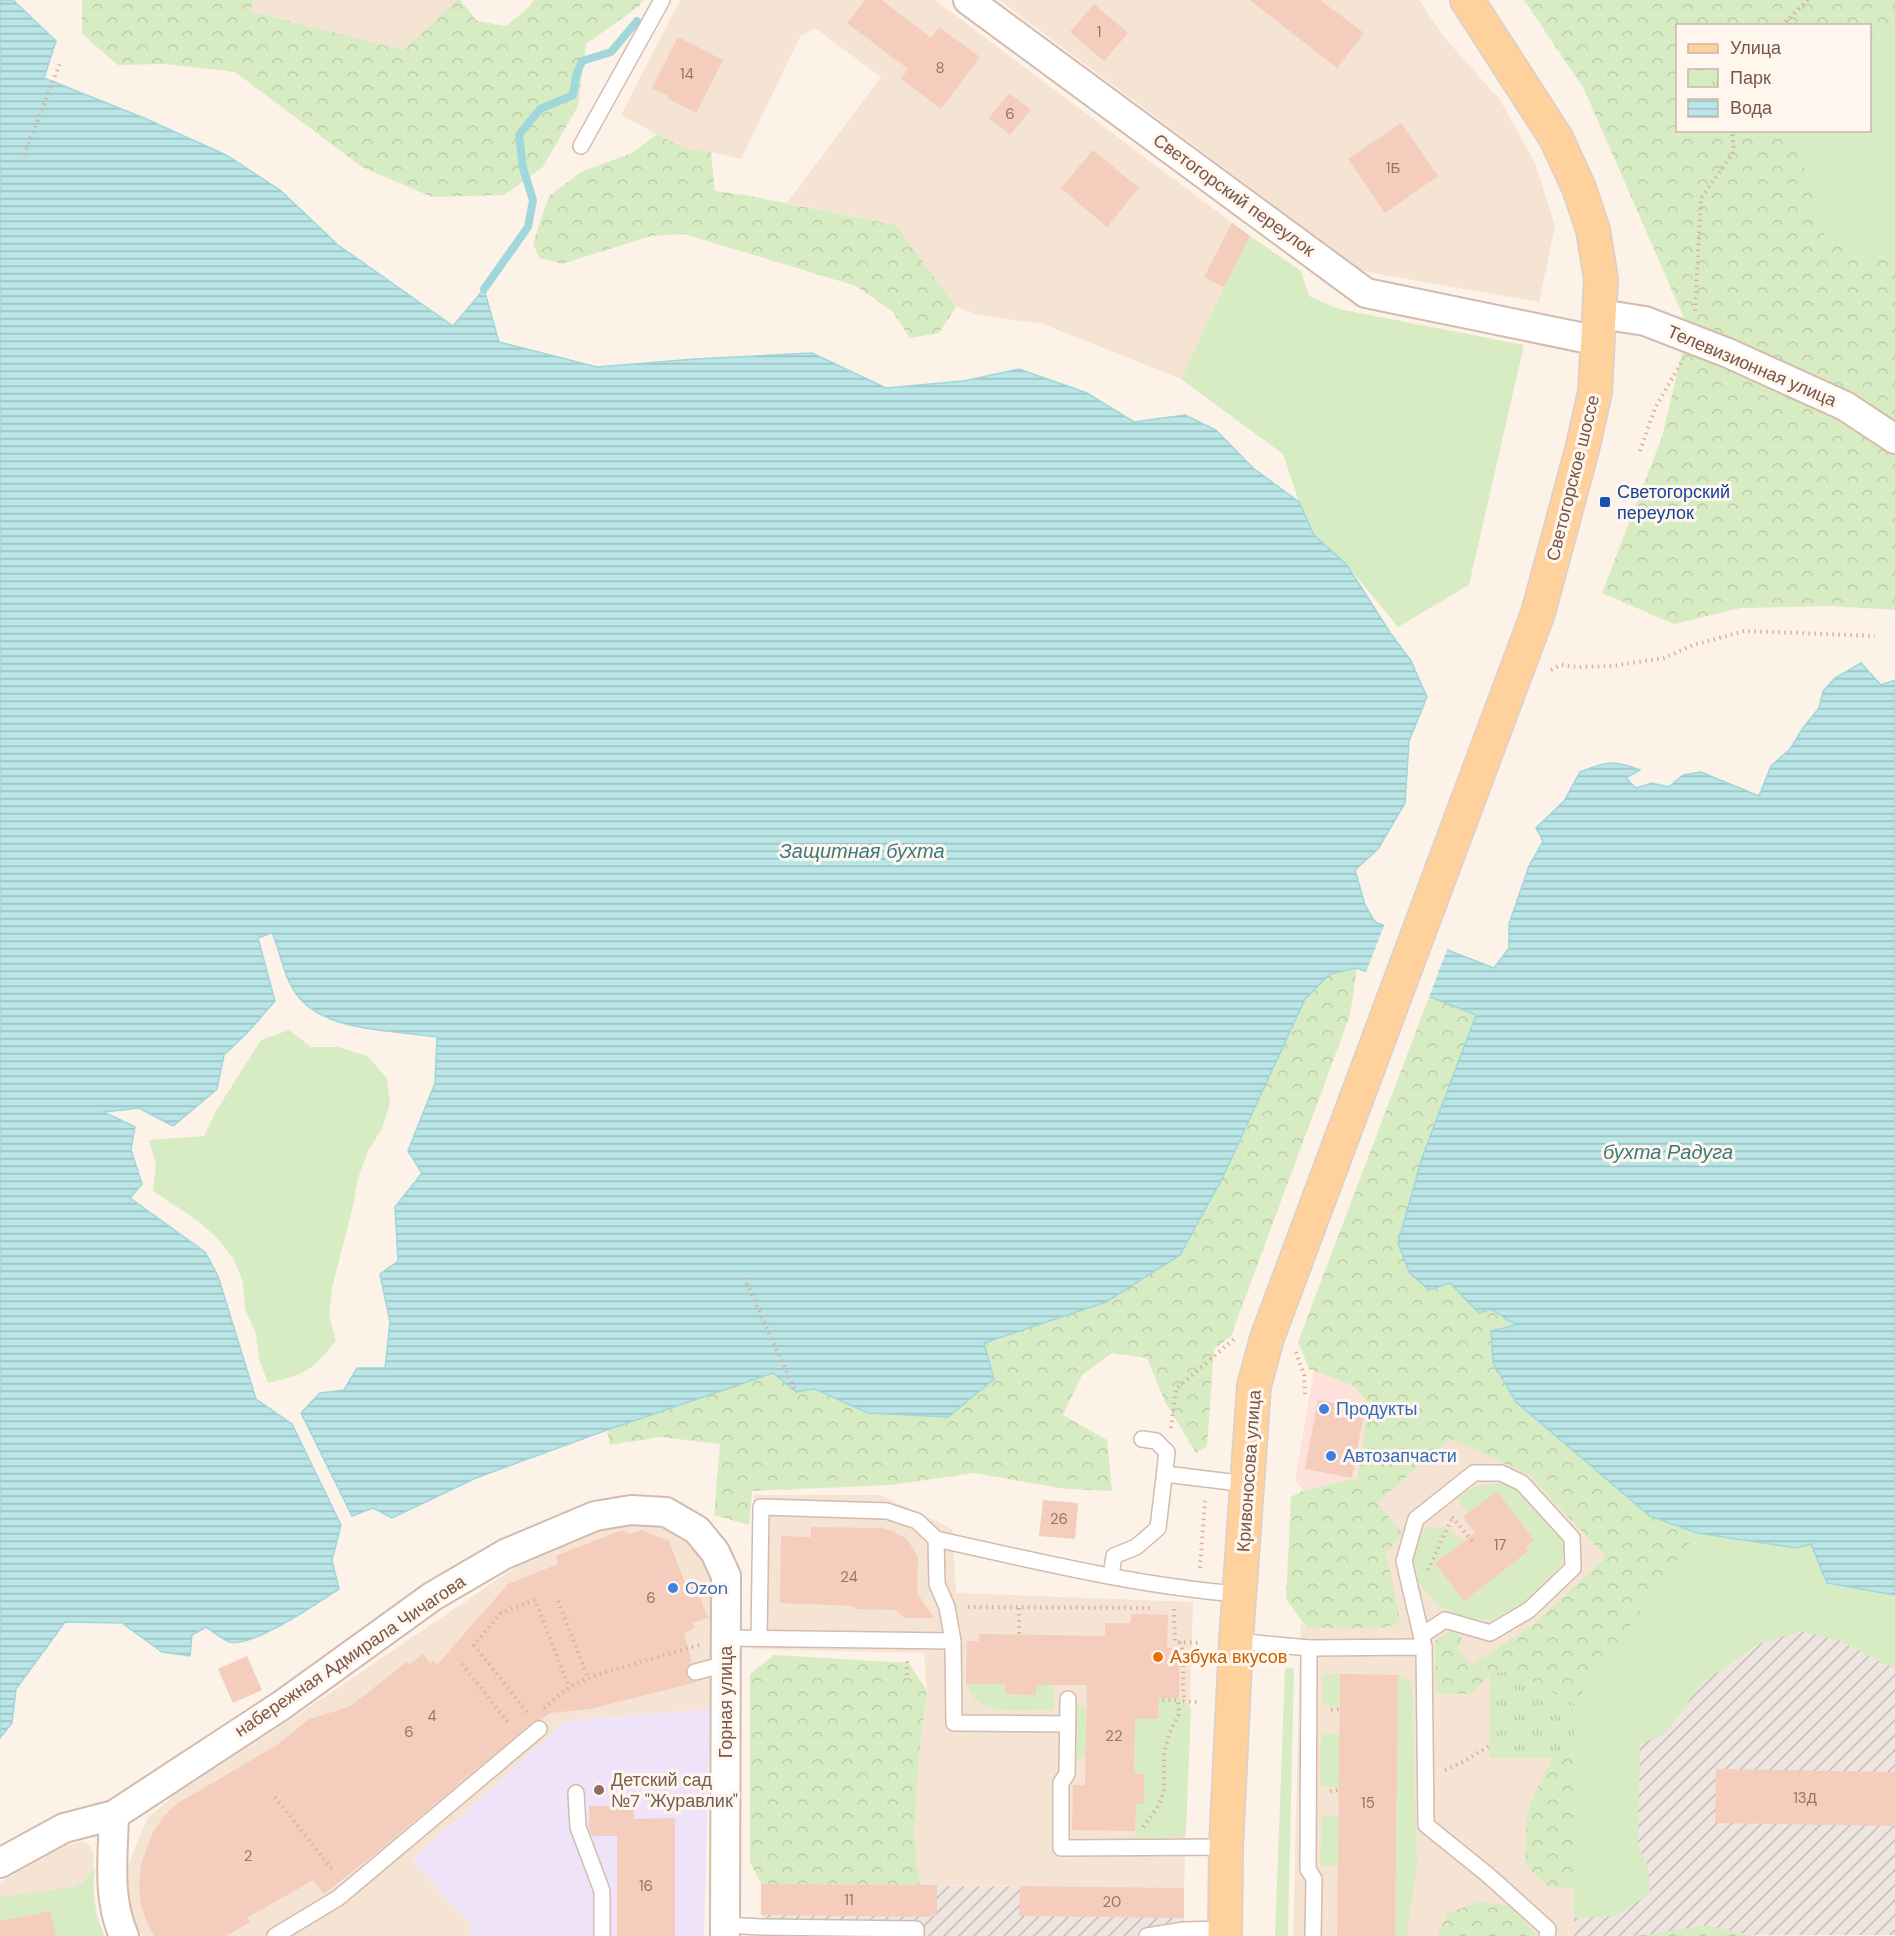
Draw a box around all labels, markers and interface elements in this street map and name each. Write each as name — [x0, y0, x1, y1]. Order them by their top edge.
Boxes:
house number: 1 — [1097, 22, 1101, 42]
legend — [1676, 24, 1871, 132]
text: Улица — [1730, 36, 1782, 60]
house number: 8 — [935, 58, 945, 78]
house number: 14 — [680, 64, 694, 84]
text: Парк — [1730, 66, 1771, 90]
text: Вода — [1730, 96, 1773, 120]
house number: 6 — [1005, 104, 1015, 124]
street label: Светогорский переулок — [1148, 128, 1320, 262]
house number: 1Б — [1386, 158, 1400, 178]
street label: Телевизионная улица — [1664, 319, 1841, 413]
street label: Светогорское шоссе — [1541, 392, 1605, 564]
place label: Светогорский переулок — [1617, 480, 1730, 525]
marker: Светогорский переулок — [1598, 495, 1612, 509]
water label: Защитная бухта — [779, 838, 945, 864]
water label: бухта Радуга — [1603, 1139, 1733, 1165]
street label: Кривоносова улица — [1231, 1388, 1267, 1553]
place label: Продукты — [1336, 1397, 1417, 1421]
marker: Продукты — [1317, 1402, 1331, 1416]
place label: Автозапчасти — [1343, 1444, 1457, 1468]
marker: Автозапчасти — [1324, 1449, 1338, 1463]
house number: 26 — [1050, 1509, 1068, 1529]
house number: 17 — [1494, 1535, 1506, 1555]
house number: 24 — [840, 1567, 858, 1587]
street label: набережная Адмирала Чичагова — [230, 1569, 471, 1742]
place label: Ozon — [685, 1576, 728, 1600]
marker: Ozon — [666, 1581, 680, 1595]
house number: 6 — [646, 1588, 656, 1608]
street label: Горная улица — [714, 1645, 738, 1758]
place label: Азбука вкусов — [1170, 1645, 1287, 1669]
marker: Азбука вкусов — [1151, 1650, 1165, 1664]
house number: 4 — [427, 1706, 437, 1726]
house number: 6 — [404, 1722, 414, 1742]
house number: 22 — [1105, 1726, 1123, 1746]
place label: Детский сад №7 "Журавлик" — [611, 1768, 738, 1813]
marker: Детский сад №7 "Журавлик" — [592, 1783, 606, 1797]
house number: 13Д — [1793, 1788, 1817, 1808]
house number: 15 — [1361, 1793, 1375, 1813]
house number: 2 — [244, 1846, 252, 1866]
house number: 16 — [639, 1876, 653, 1896]
house number: 11 — [844, 1890, 854, 1910]
house number: 20 — [1103, 1892, 1121, 1912]

